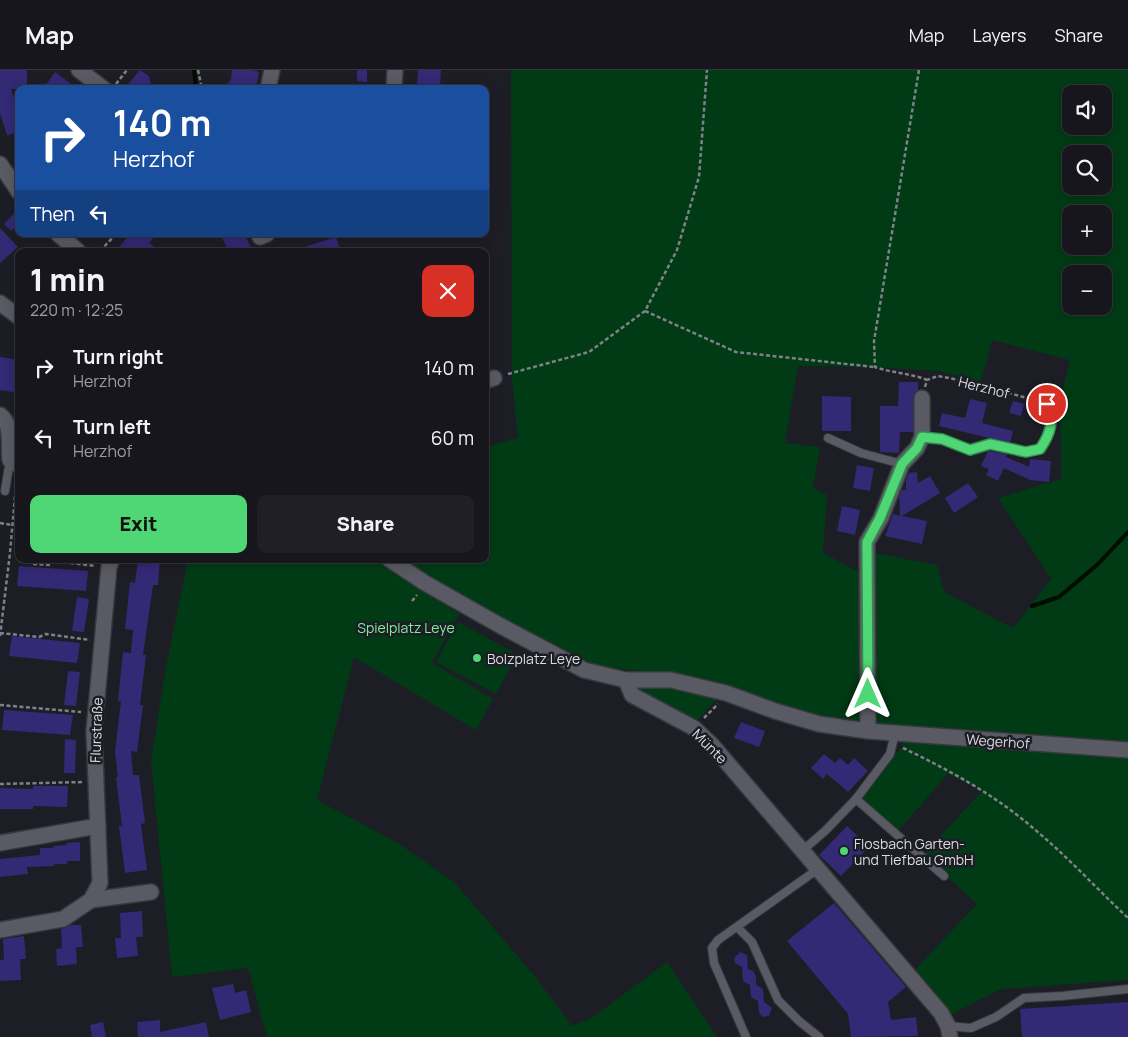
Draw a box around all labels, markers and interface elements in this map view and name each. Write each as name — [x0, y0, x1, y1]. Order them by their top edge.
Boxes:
text: Map — [25, 18, 74, 51]
text: Map — [909, 23, 944, 47]
text: Layers — [972, 23, 1026, 47]
text: Share — [1054, 23, 1103, 47]
map controls — [1062, 85, 1112, 315]
button: sound — [1062, 85, 1112, 135]
text: 140 m — [113, 99, 211, 147]
icon: right — [30, 105, 95, 170]
text: Herzhof — [113, 144, 194, 174]
button: search — [1062, 145, 1112, 195]
icon: left — [85, 200, 113, 228]
text: Then — [30, 201, 75, 227]
button: + — [1062, 205, 1112, 255]
text: 1 min — [30, 259, 105, 300]
button: close — [422, 265, 474, 317]
button: − — [1062, 265, 1112, 315]
text: 220 m · 12:25 — [30, 299, 123, 321]
text: Turn right — [73, 344, 163, 370]
icon: right — [30, 354, 58, 382]
text: 140 m — [424, 355, 474, 381]
text: Herzhof — [73, 370, 132, 392]
street label: Herzhof — [957, 372, 1011, 402]
pin — [1026, 383, 1068, 425]
icon: arrive — [1033, 390, 1061, 418]
text: Turn left — [73, 414, 151, 440]
icon: left — [30, 424, 58, 452]
text: 60 m — [431, 425, 474, 451]
text: Herzhof — [73, 440, 132, 462]
button: Exit — [30, 495, 247, 553]
button: Share — [257, 495, 474, 553]
park label: Spielplatz Leye — [357, 618, 455, 637]
place label: Bolzplatz Leye — [487, 649, 580, 668]
marker: Bolzplatz Leye — [471, 652, 483, 664]
position arrow — [841, 667, 893, 719]
street label: Flurstraße — [85, 697, 107, 763]
street label: Münte — [688, 724, 732, 768]
street label: Wegerhof — [966, 729, 1030, 753]
place label: Flosbach Garten- und Tiefbau GmbH — [854, 834, 974, 869]
marker: Flosbach Garten- und Tiefbau GmbH — [838, 845, 850, 857]

